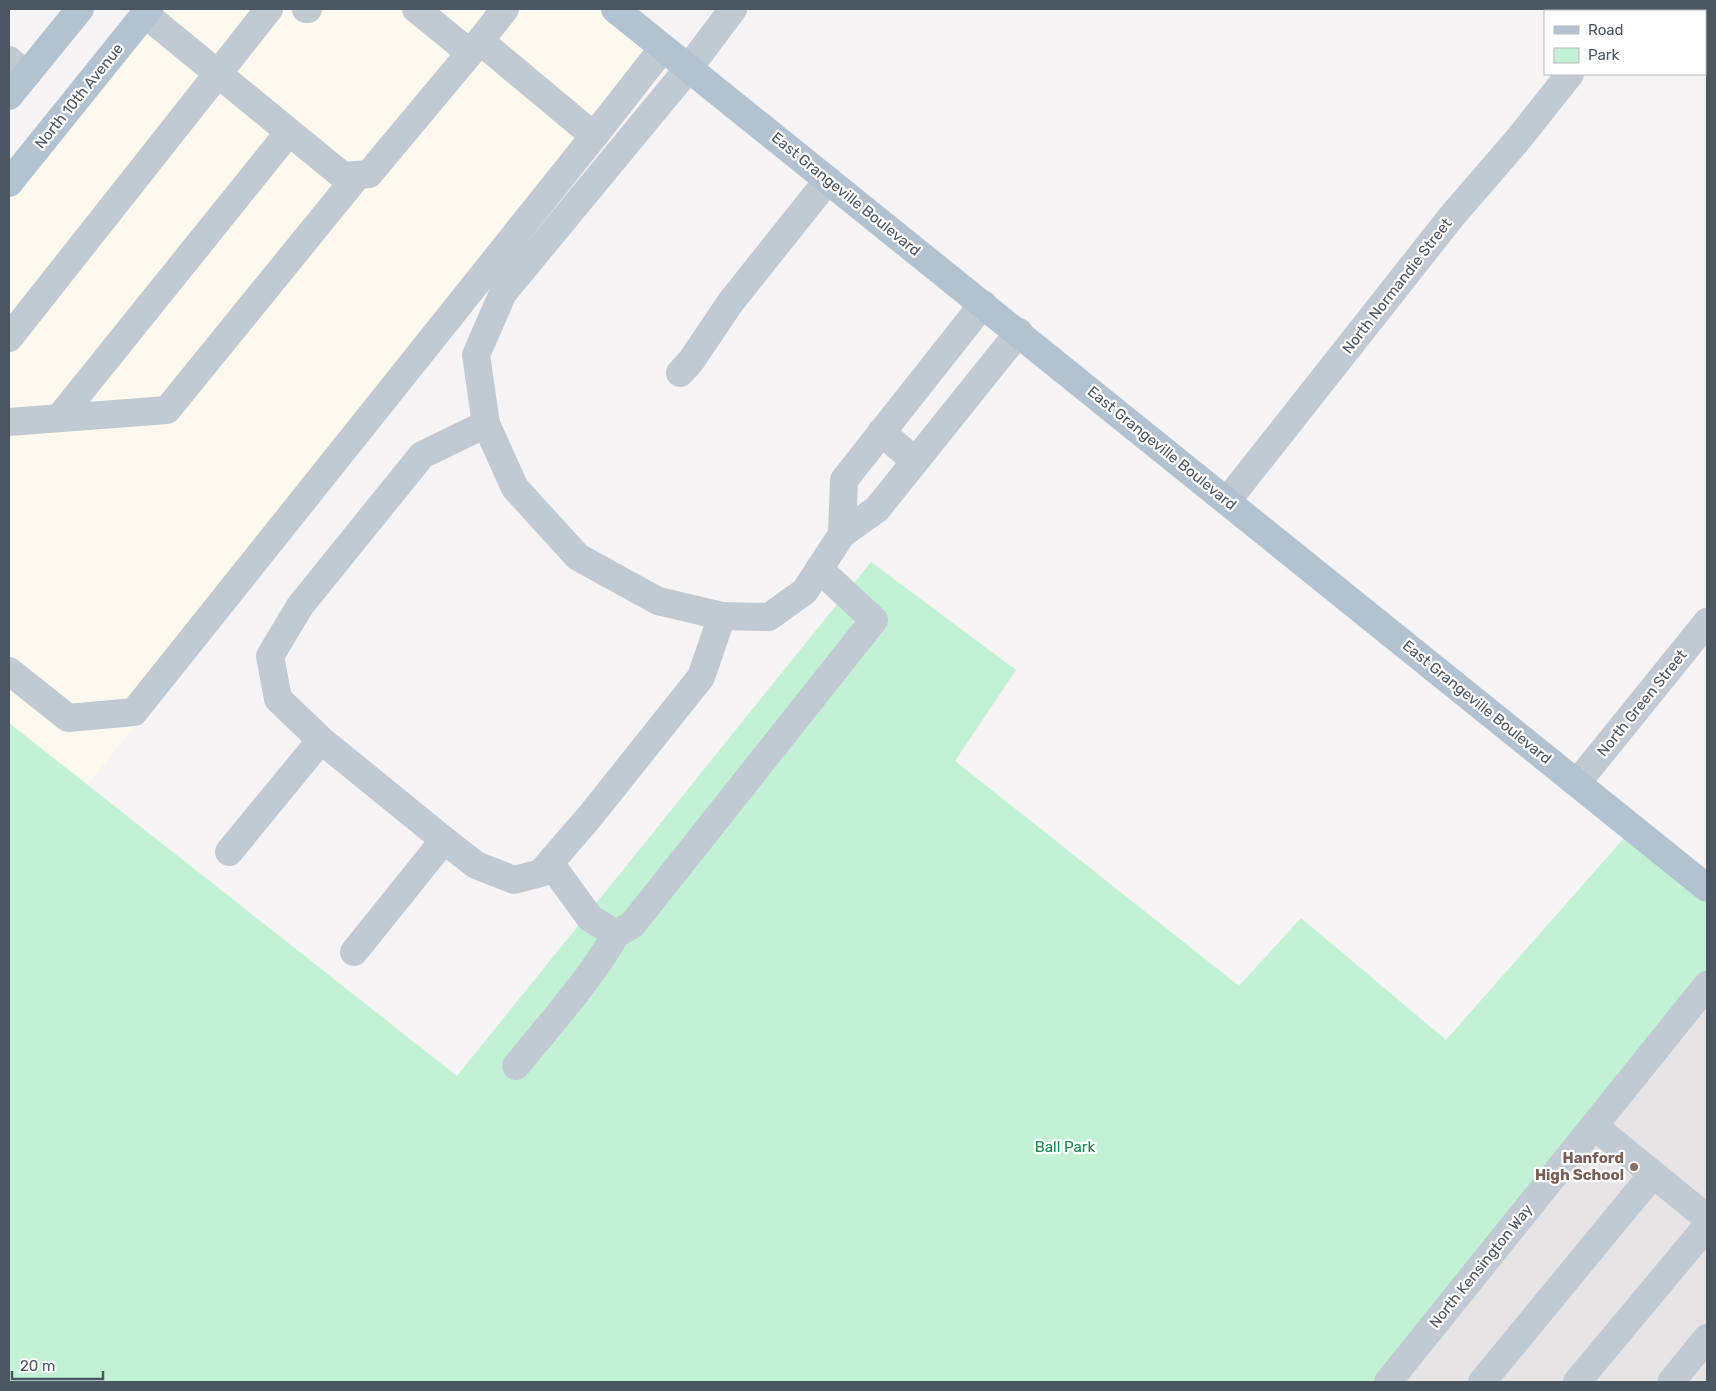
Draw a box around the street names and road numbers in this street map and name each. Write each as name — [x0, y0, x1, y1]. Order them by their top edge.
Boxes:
street label: North 10th Avenue — [31, 40, 127, 152]
street label: East Grangeville Boulevard — [768, 128, 924, 260]
street label: North Normandie Street — [1339, 215, 1456, 357]
street label: East Grangeville Boulevard — [1084, 382, 1240, 514]
street label: East Grangeville Boulevard — [1399, 636, 1555, 768]
street label: North Green Street — [1593, 646, 1691, 760]
street label: North Kensington Way — [1426, 1201, 1536, 1331]

